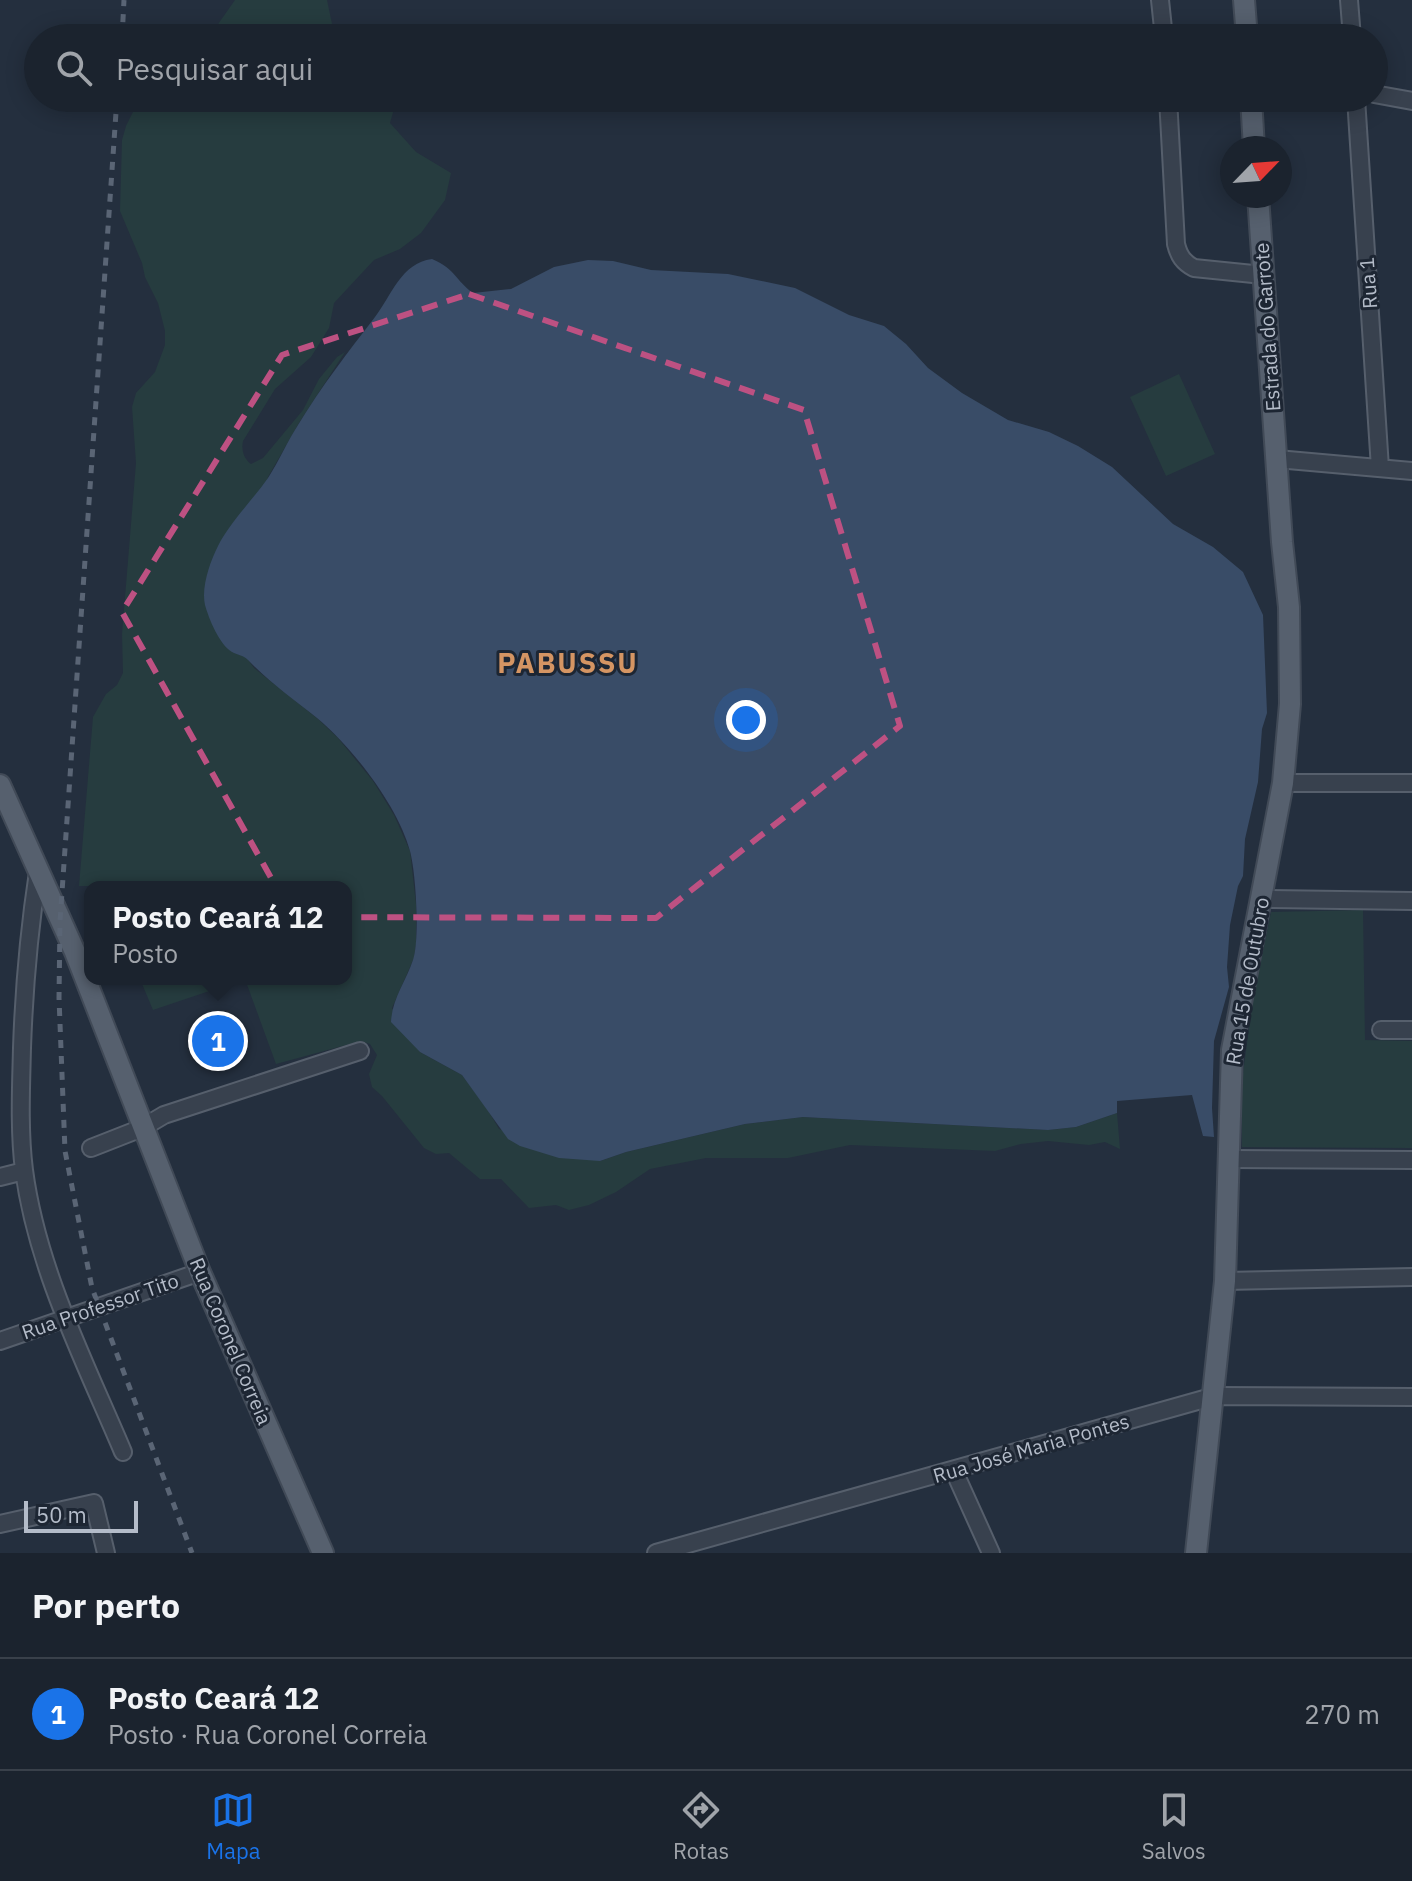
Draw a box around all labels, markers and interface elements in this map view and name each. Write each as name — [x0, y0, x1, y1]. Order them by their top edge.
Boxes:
search box — [24, 24, 1388, 112]
icon: search — [52, 46, 96, 90]
text: Pesquisar aqui — [116, 49, 313, 88]
north arrow — [1220, 136, 1292, 208]
street label: Estrada do Garrote — [1248, 242, 1286, 412]
street label: Rua 1 — [1353, 256, 1383, 310]
district label: PABUSSU — [497, 644, 639, 681]
your location — [726, 700, 766, 740]
popup — [84, 881, 352, 985]
street label: Rua 15 de Outubro — [1219, 895, 1275, 1067]
text: Posto Ceará 12 — [112, 897, 324, 936]
text: Posto — [112, 936, 178, 970]
pin: 1 — [192, 1011, 244, 1071]
street label: Rua Coronel Correia — [184, 1253, 279, 1429]
street label: Rua Professor Tito — [18, 1266, 182, 1346]
street label: Rua José Maria Pontes — [930, 1407, 1132, 1489]
scale bar — [24, 1497, 138, 1533]
text: 50 m — [36, 1500, 87, 1529]
text: Por perto — [32, 1583, 180, 1627]
text: Posto Ceará 12 — [108, 1678, 320, 1717]
text: 1 — [50, 1697, 66, 1731]
text: 270 m — [1304, 1697, 1380, 1731]
text: Posto · Rua Coronel Correia — [108, 1717, 427, 1751]
tab: Mapa — [206, 1788, 260, 1865]
tab: Rotas — [673, 1788, 729, 1865]
tab: Salvos — [1142, 1788, 1206, 1865]

